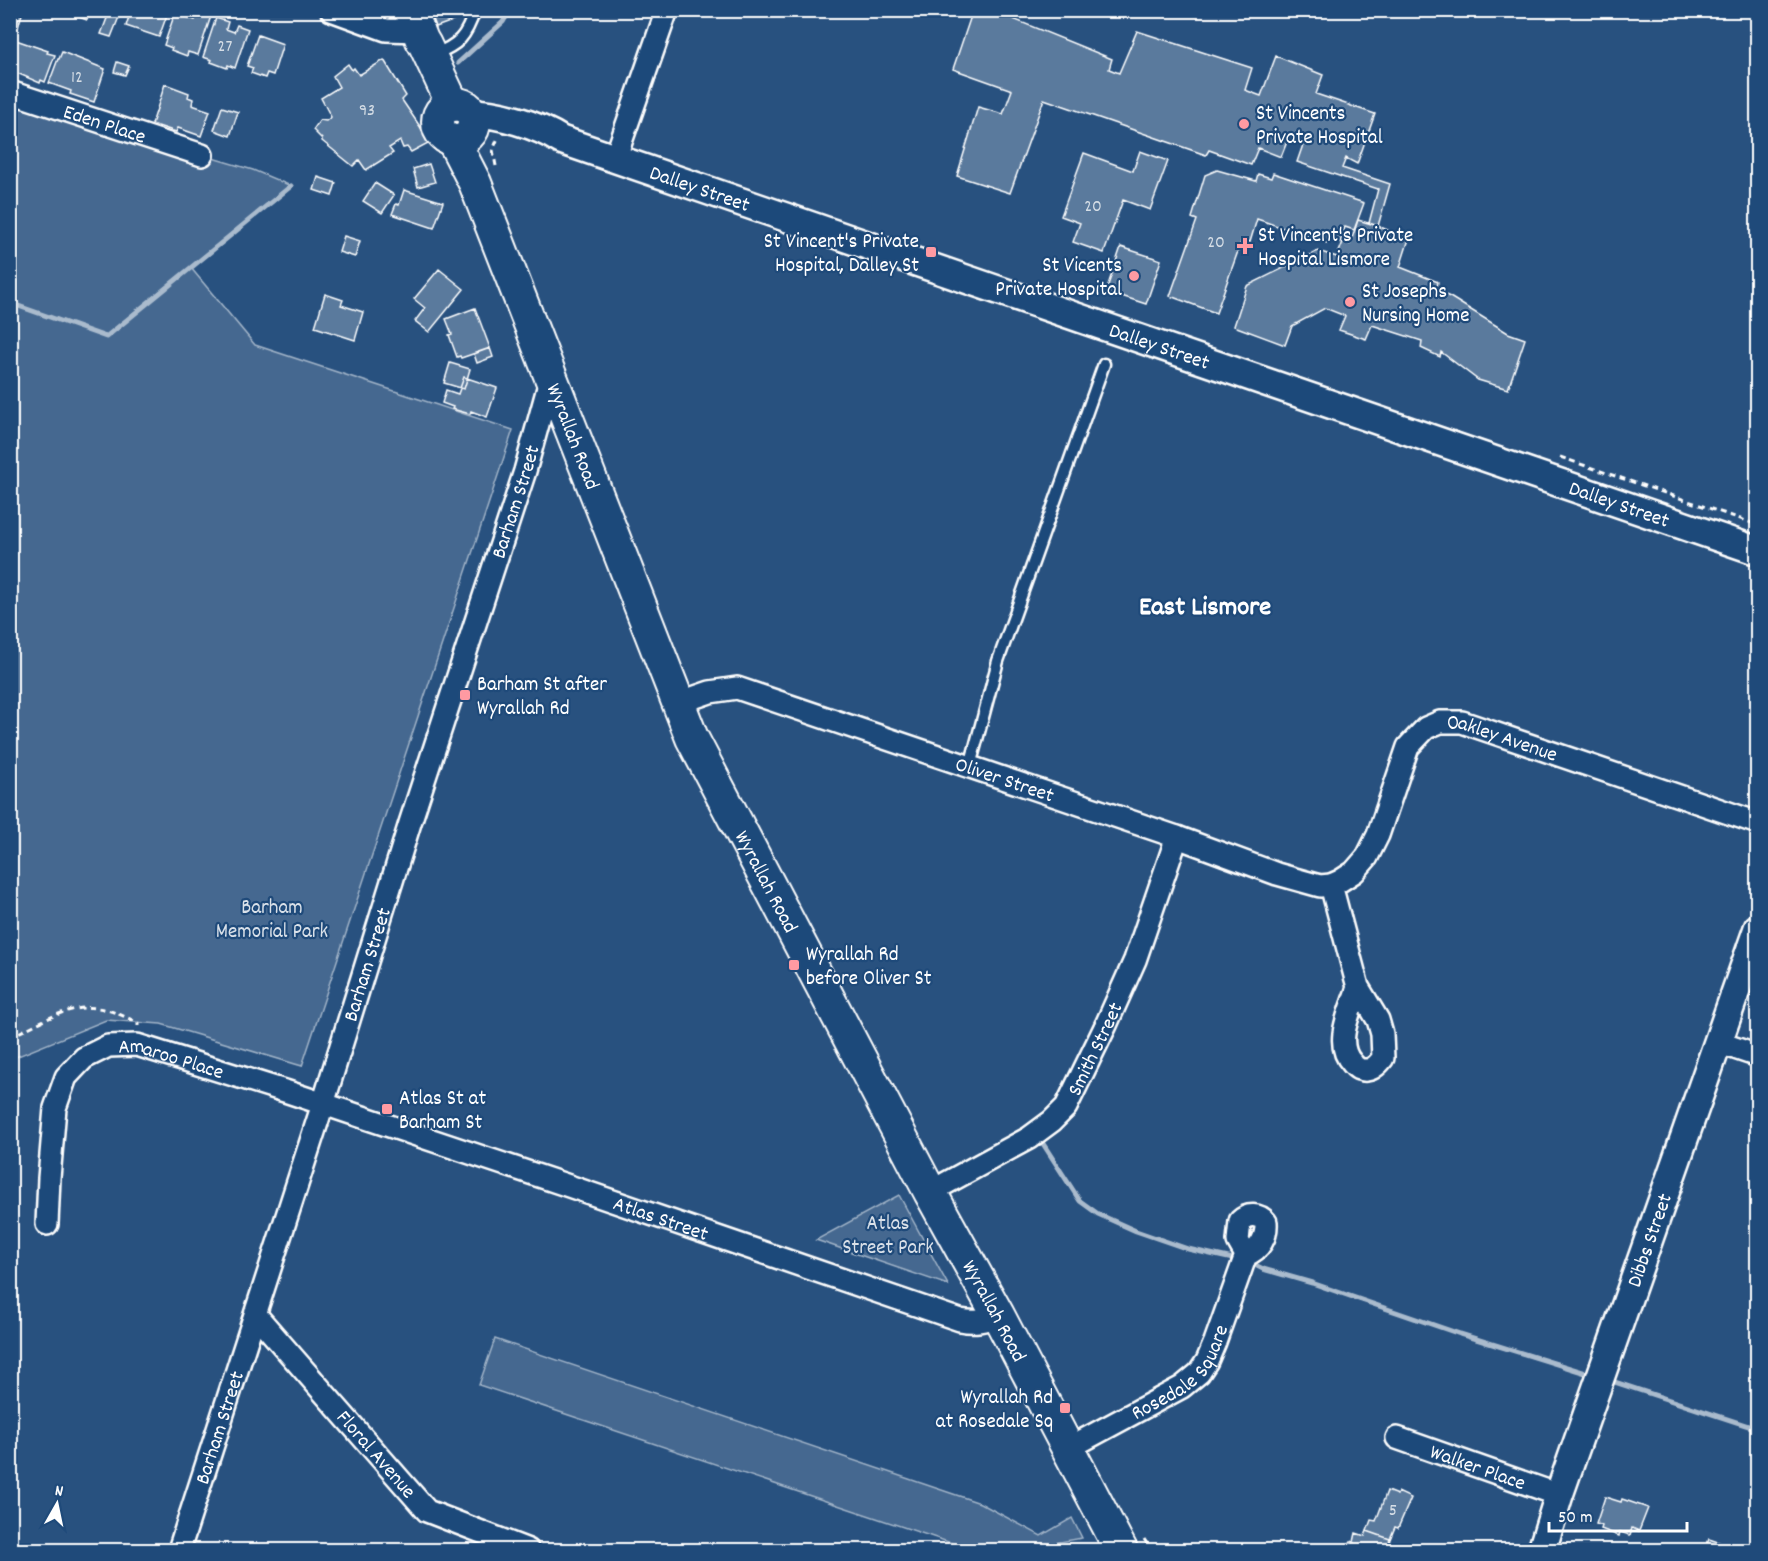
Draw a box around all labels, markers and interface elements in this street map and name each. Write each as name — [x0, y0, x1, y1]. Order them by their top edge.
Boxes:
house number: 27 — [218, 35, 232, 60]
house number: 12 — [71, 66, 83, 91]
street label: Eden Place — [59, 98, 149, 154]
house number: 93 — [359, 99, 375, 124]
place label: St Vincents Private Hospital — [1256, 100, 1383, 154]
marker: St Vincents Private Hospital — [1237, 117, 1251, 131]
street label: Dalley Street — [645, 159, 754, 222]
house number: 20 — [1084, 195, 1102, 220]
place label: St Vincent's Private Hospital Lismore — [1258, 222, 1413, 276]
place label: St Vincent's Private Hospital, Dalley St — [764, 228, 919, 282]
house number: 20 — [1207, 231, 1225, 256]
marker: St Vincent's Private Hospital Lismore — [1236, 237, 1254, 255]
marker: St Vincent's Private Hospital, Dalley St — [924, 245, 938, 259]
place label: St Vicents Private Hospital — [995, 252, 1122, 306]
marker: St Vicents Private Hospital — [1127, 269, 1141, 283]
place label: St Josephs Nursing Home — [1362, 278, 1469, 332]
marker: St Josephs Nursing Home — [1343, 295, 1357, 309]
street label: Dalley Street — [1105, 317, 1213, 380]
street label: Wyrallah Road — [537, 380, 605, 495]
street label: Barham Street — [485, 442, 549, 563]
street label: Dalley Street — [1564, 475, 1673, 537]
district label: East Lismore — [1139, 589, 1271, 628]
place label: Barham St after Wyrallah Rd — [477, 671, 607, 725]
marker: Barham St after Wyrallah Rd — [458, 688, 472, 702]
street label: Oakley Avenue — [1447, 710, 1561, 771]
street label: Oliver Street — [951, 751, 1058, 812]
street label: Wyrallah Road — [725, 826, 804, 939]
park label: Barham Memorial Park — [216, 894, 328, 948]
street label: Barham Street — [337, 904, 401, 1026]
place label: Wyrallah Rd before Oliver St — [806, 941, 932, 995]
marker: Wyrallah Rd before Oliver St — [787, 958, 801, 972]
street label: Smith Street — [1062, 998, 1132, 1102]
street label: Amaroo Place — [118, 1033, 227, 1089]
place label: Atlas St at Barham St — [399, 1085, 486, 1139]
marker: Atlas St at Barham St — [380, 1102, 394, 1116]
street label: Atlas Street — [608, 1190, 712, 1251]
street label: Dibbs Street — [1621, 1190, 1682, 1292]
park label: Atlas Street Park — [842, 1210, 934, 1264]
street label: Wyrallah Road — [953, 1256, 1032, 1368]
street label: Rosedale Square — [1127, 1321, 1238, 1430]
street label: Barham Street — [189, 1367, 254, 1489]
place label: Wyrallah Rd at Rosedale Sq — [936, 1384, 1053, 1438]
marker: Wyrallah Rd at Rosedale Sq — [1058, 1401, 1072, 1415]
street label: Floral Avenue — [328, 1405, 422, 1506]
street label: Walker Place — [1425, 1439, 1529, 1500]
north arrow — [27, 1474, 87, 1534]
text: N — [53, 1480, 65, 1504]
scale bar — [1549, 1495, 1687, 1533]
house number: 5 — [1389, 1499, 1397, 1524]
text: 50 m — [1558, 1506, 1593, 1531]

